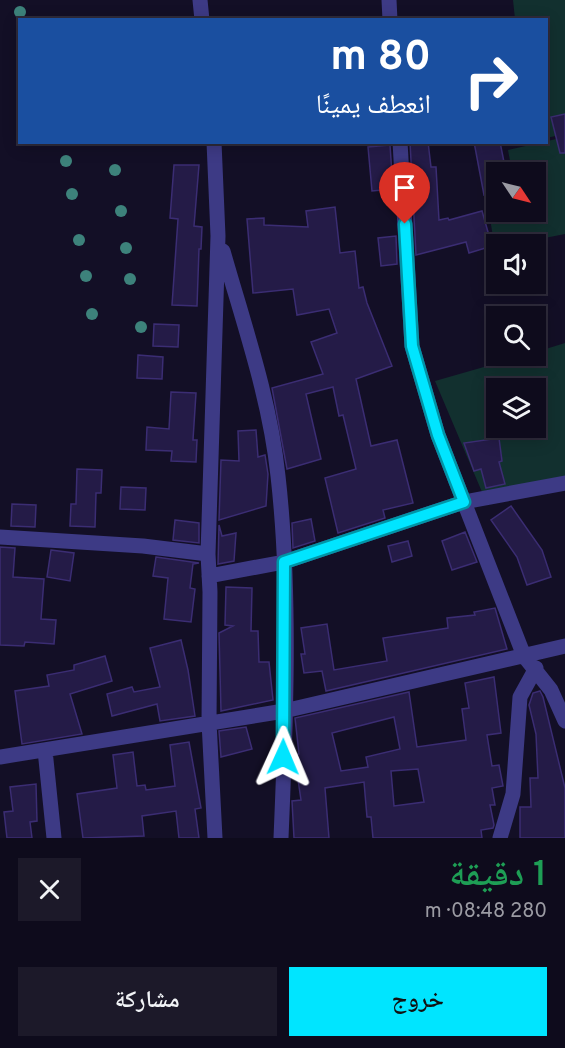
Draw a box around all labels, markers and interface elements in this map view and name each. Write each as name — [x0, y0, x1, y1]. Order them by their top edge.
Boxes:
text: 80 m — [330, 32, 431, 85]
icon: right — [452, 42, 530, 120]
text: انعطف يمينًا — [316, 89, 431, 123]
pin — [379, 162, 430, 224]
north arrow — [486, 162, 546, 222]
map controls — [486, 162, 546, 438]
icon: arrive — [388, 171, 421, 204]
button: sound — [486, 234, 546, 294]
button: search — [486, 306, 546, 366]
button: layers — [486, 378, 546, 438]
position arrow — [251, 725, 315, 789]
text: 1 دقيقة — [449, 853, 547, 899]
button: close — [18, 858, 81, 921]
text: 280 m · 08:48 — [425, 899, 547, 925]
button: مشاركة — [18, 967, 277, 1036]
button: خروج — [289, 967, 547, 1036]

